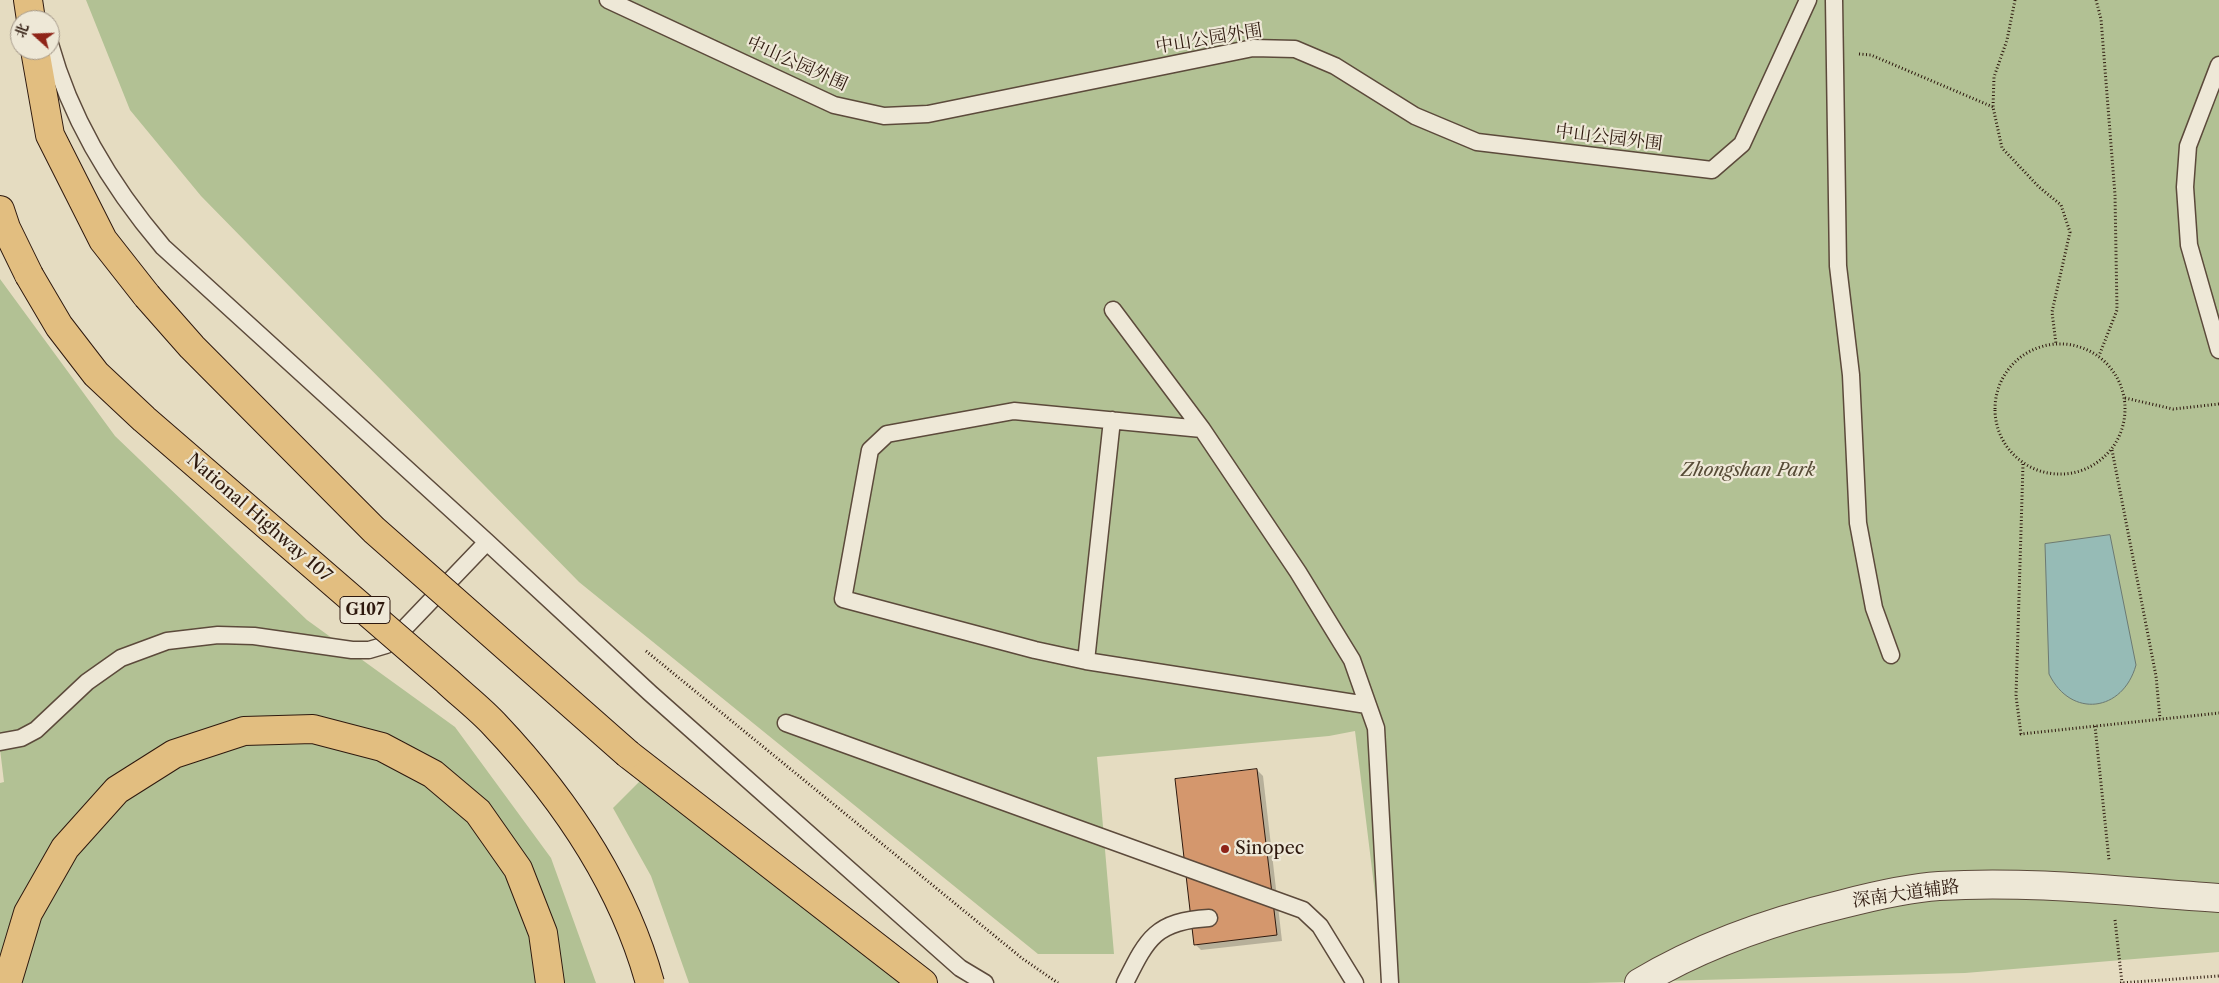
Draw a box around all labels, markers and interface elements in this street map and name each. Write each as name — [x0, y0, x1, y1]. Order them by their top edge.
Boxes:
north arrow — [10, 10, 60, 60]
street label: 中山公园外围 — [1154, 20, 1264, 58]
text: 北 — [11, 21, 33, 40]
street label: 中山公园外围 — [743, 32, 851, 96]
street label: 中山公园外围 — [1554, 121, 1664, 155]
street label: National Highway 107 — [182, 449, 336, 587]
park label: Zhongshan Park — [1681, 460, 1815, 482]
road number: G107 — [340, 596, 390, 624]
place label: Sinopec — [1235, 838, 1304, 860]
marker: Sinopec — [1219, 843, 1231, 855]
street label: 深南大道辅路 — [1851, 876, 1961, 912]

